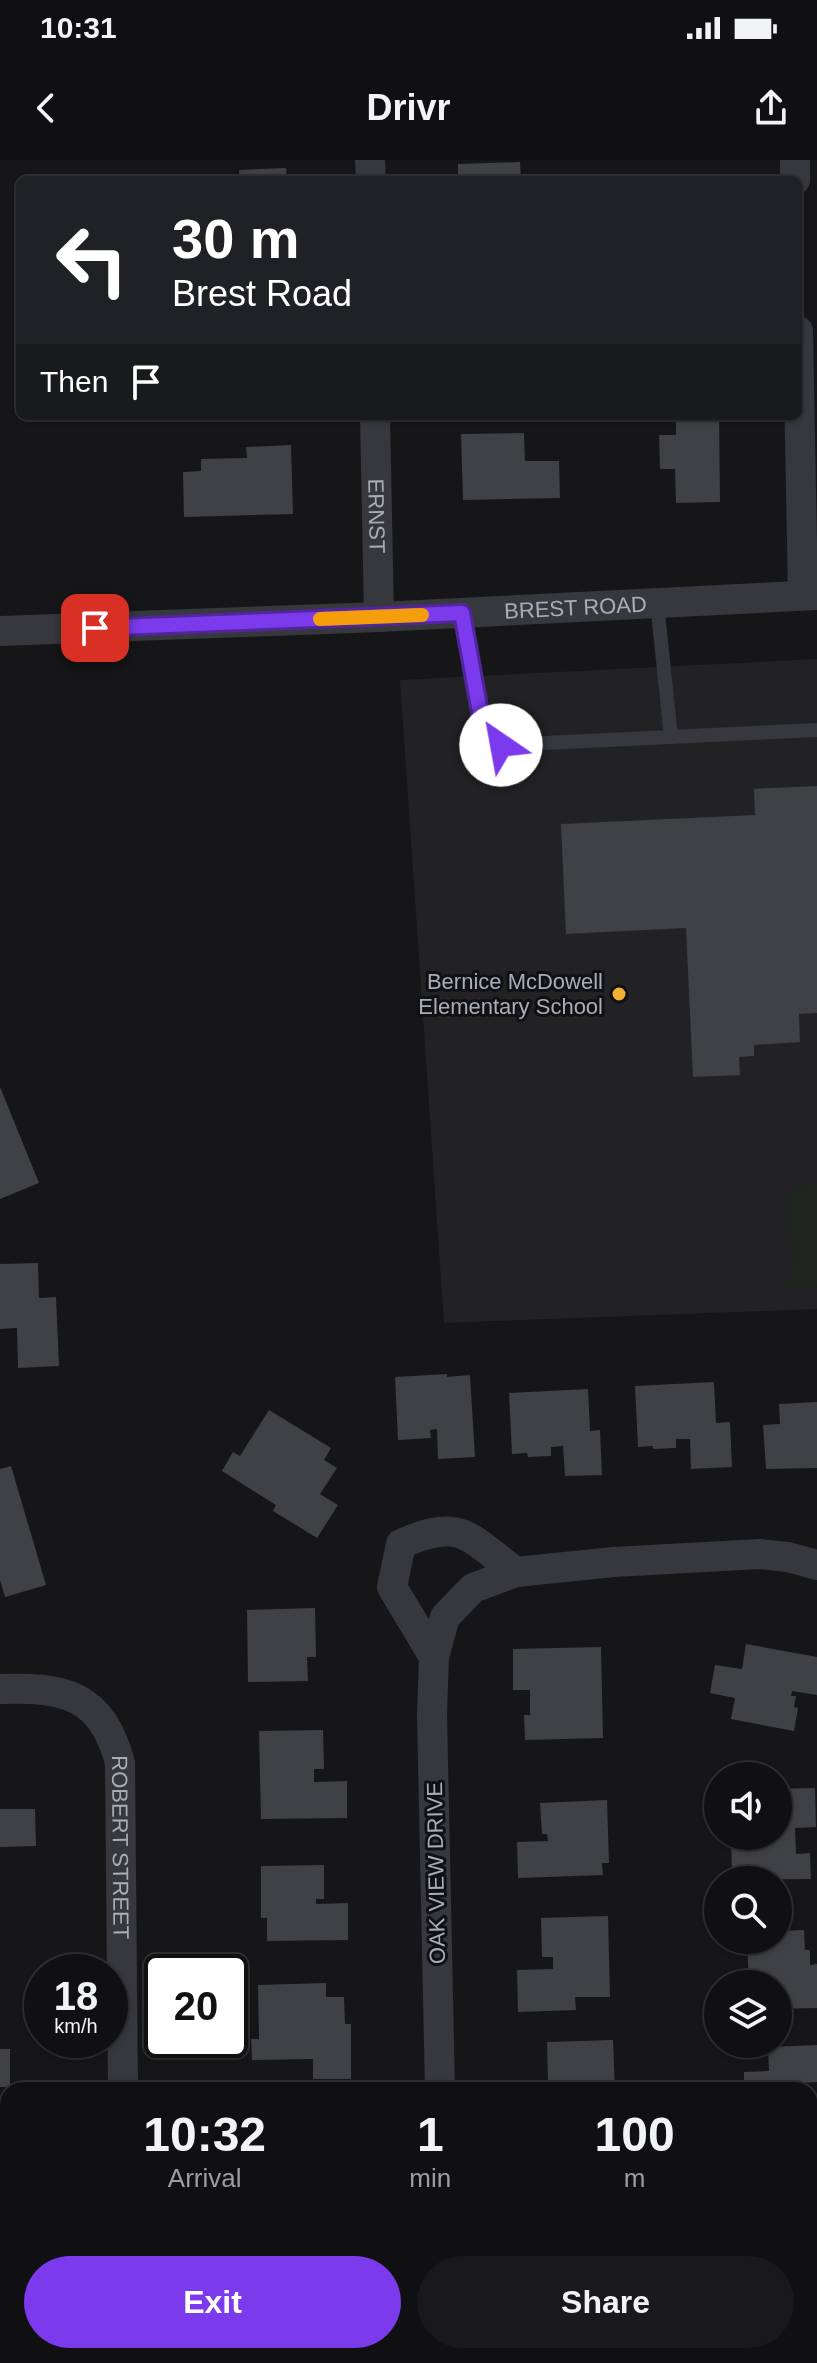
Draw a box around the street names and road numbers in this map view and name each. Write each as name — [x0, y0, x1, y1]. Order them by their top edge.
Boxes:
street label: ERNST — [364, 478, 390, 554]
street label: BREST ROAD — [504, 591, 647, 623]
street label: ROBERT STREET — [107, 1755, 134, 1939]
street label: OAK VIEW DRIVE — [422, 1782, 450, 1964]

